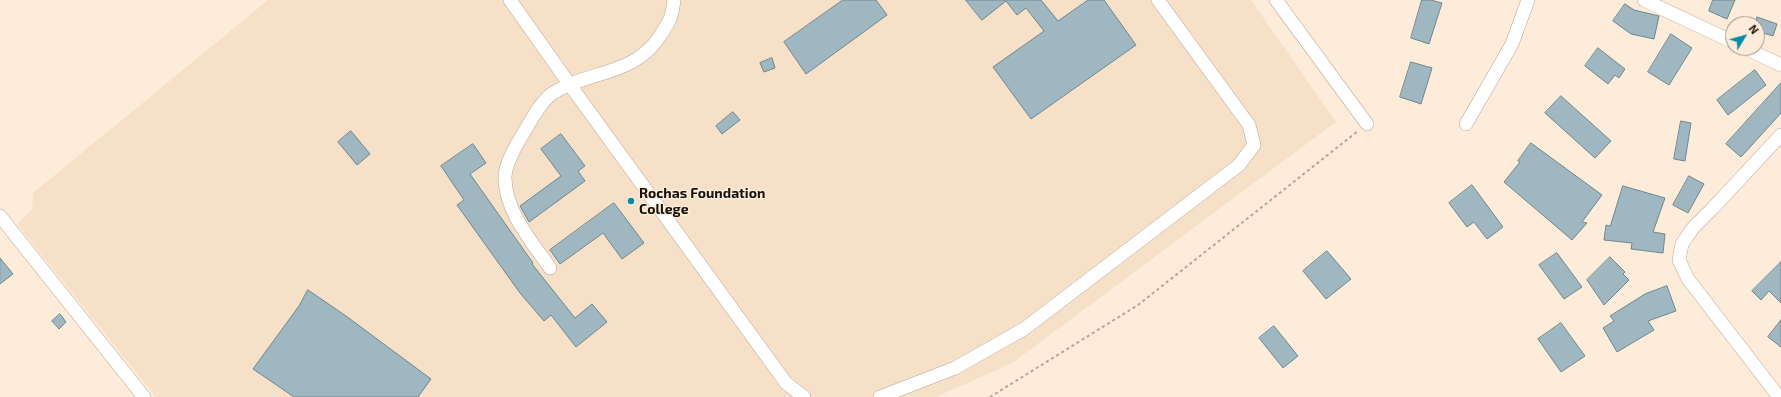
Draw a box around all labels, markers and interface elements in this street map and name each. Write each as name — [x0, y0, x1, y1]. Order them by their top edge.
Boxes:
north arrow — [1725, 16, 1765, 56]
text: N — [1747, 22, 1762, 36]
place label: Rochas Foundation College — [639, 185, 765, 218]
marker: Rochas Foundation College — [626, 196, 636, 206]

